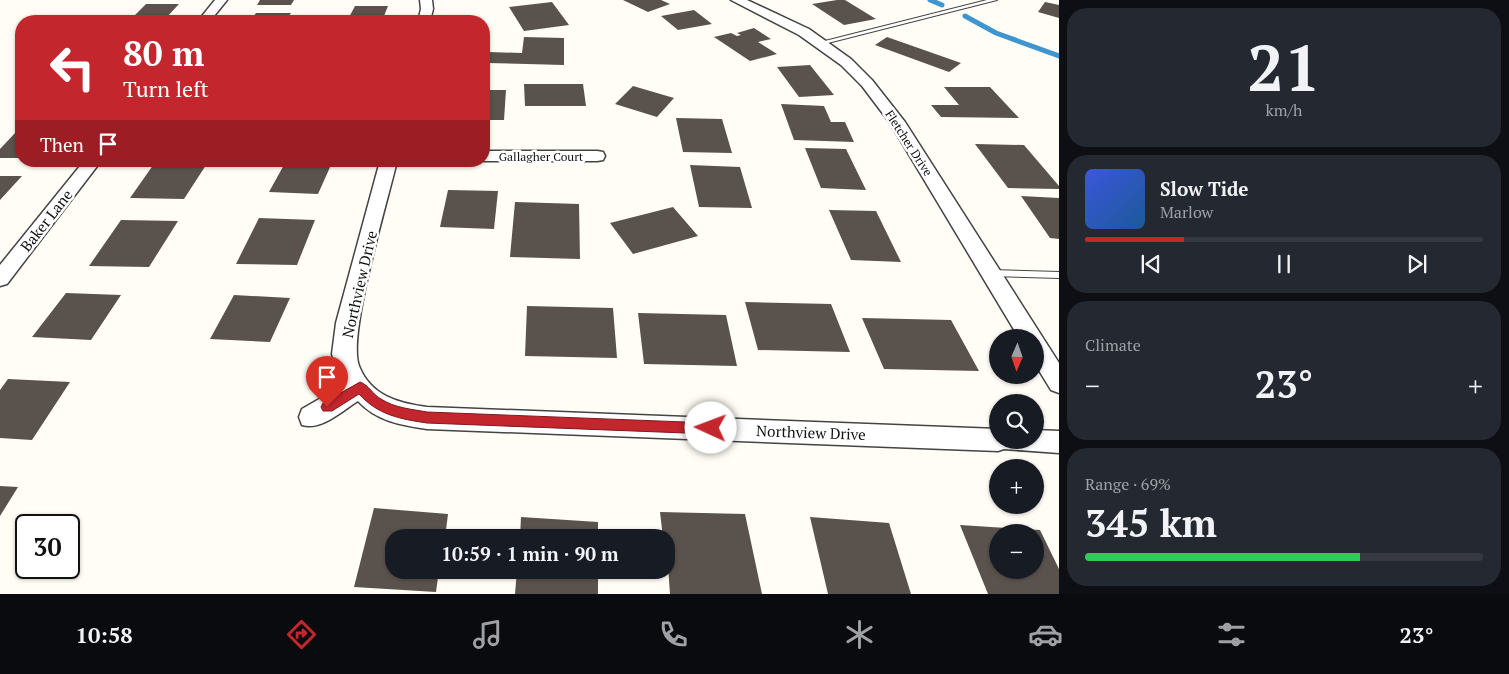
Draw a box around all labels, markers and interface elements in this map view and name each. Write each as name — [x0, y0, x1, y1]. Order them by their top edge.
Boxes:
text: 21 — [1247, 23, 1321, 110]
text: 80 m — [123, 30, 204, 76]
icon: left — [40, 35, 105, 100]
text: Turn left — [123, 74, 209, 103]
text: km/h — [1266, 99, 1302, 121]
street label: Fletcher Drive — [882, 107, 936, 179]
icon: arrive — [94, 130, 122, 158]
text: Then — [40, 132, 84, 157]
street label: Gallagher Court — [499, 149, 584, 164]
text: Slow Tide — [1160, 176, 1249, 201]
street label: Baker Lane — [15, 185, 77, 255]
text: Marlow — [1160, 201, 1213, 223]
street label: Northview Drive — [337, 228, 381, 340]
icon: previous — [1137, 250, 1165, 278]
icon: pause — [1270, 250, 1298, 278]
icon: next — [1403, 250, 1431, 278]
north arrow — [989, 329, 1044, 384]
map controls — [989, 329, 1044, 579]
text: Climate — [1085, 334, 1141, 356]
pin — [306, 356, 348, 407]
text: 23° — [1255, 359, 1313, 409]
icon: arrive — [313, 363, 341, 391]
text: − — [1085, 367, 1100, 404]
text: + — [1468, 367, 1483, 404]
button: search — [989, 394, 1044, 449]
position arrow — [684, 401, 736, 453]
street label: Northview Drive — [756, 420, 866, 444]
button: + — [989, 459, 1044, 514]
text: Range · 69% — [1085, 473, 1171, 495]
text: 345 km — [1085, 498, 1217, 548]
speed limit sign: 30 — [15, 514, 80, 579]
button: − — [989, 524, 1044, 579]
text: 10:59 · 1 min · 90 m — [441, 541, 619, 566]
icon: directions — [284, 617, 319, 652]
icon: music — [470, 617, 505, 652]
icon: phone — [656, 617, 691, 652]
icon: climate — [842, 617, 877, 652]
icon: car — [1028, 617, 1063, 652]
icon: filters — [1214, 617, 1249, 652]
text: 10:58 — [75, 620, 133, 649]
text: 23° — [1400, 620, 1434, 649]

